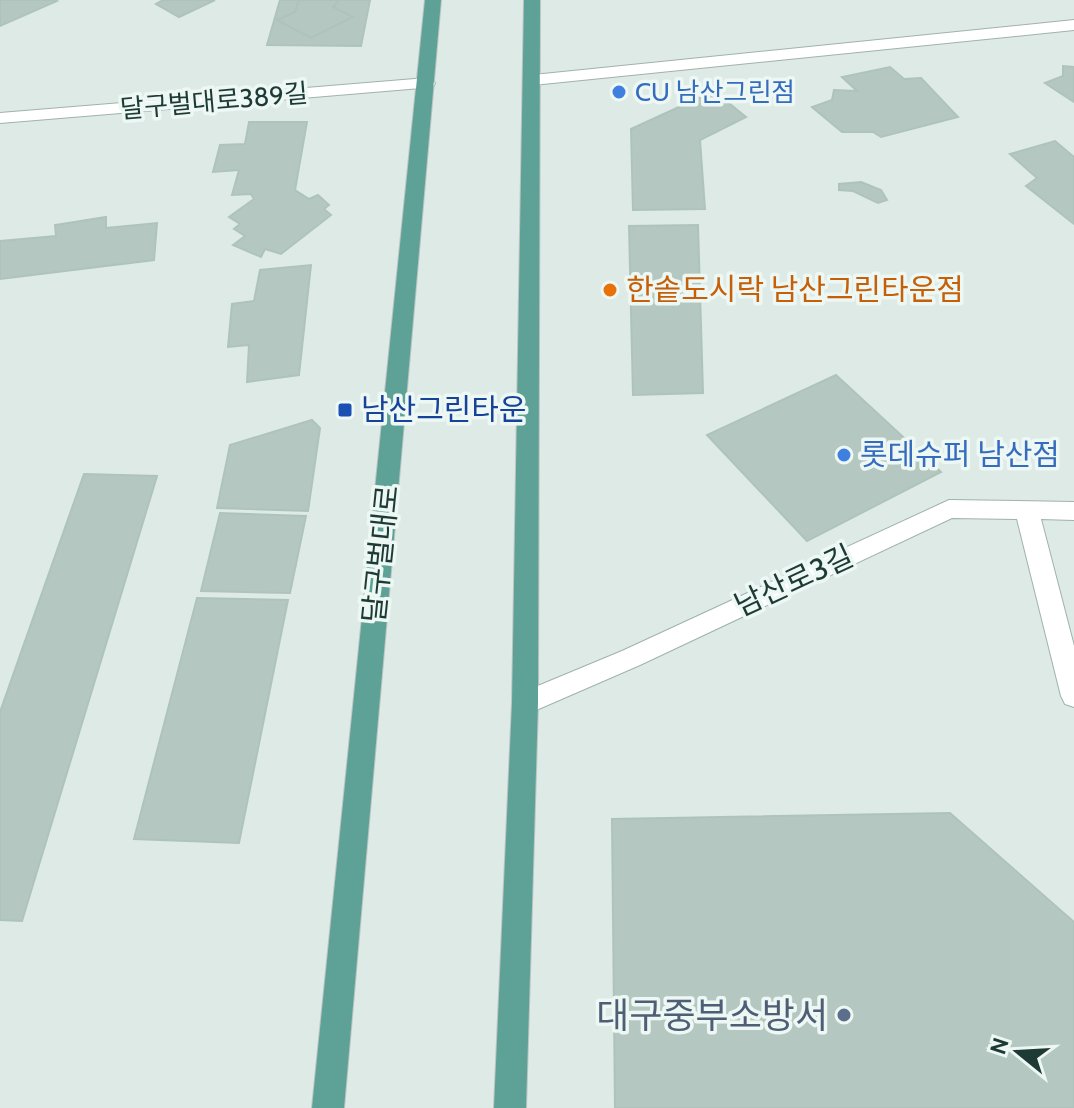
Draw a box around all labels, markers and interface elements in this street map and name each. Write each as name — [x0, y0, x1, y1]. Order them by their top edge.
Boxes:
place label: CU 남산그린점 — [635, 76, 795, 108]
street label: 달구벌대로389길 — [119, 77, 309, 125]
marker: CU 남산그린점 — [610, 83, 628, 101]
place label: 한솥도시락 남산그린타운점 — [626, 271, 964, 308]
marker: 한솥도시락 남산그린타운점 — [601, 281, 619, 299]
place label: 남산그린타운 — [361, 391, 527, 428]
marker: 남산그린타운 — [336, 401, 354, 419]
place label: 롯데슈퍼 남산점 — [860, 436, 1060, 473]
marker: 롯데슈퍼 남산점 — [835, 446, 853, 464]
street label: 달구벌대로 — [355, 483, 406, 625]
street label: 남산로3길 — [729, 537, 859, 624]
place label: 대구중부소방서 — [596, 993, 828, 1037]
marker: 대구중부소방서 — [835, 1006, 853, 1024]
north arrow — [978, 1012, 1058, 1092]
text: N — [984, 1034, 1015, 1058]

